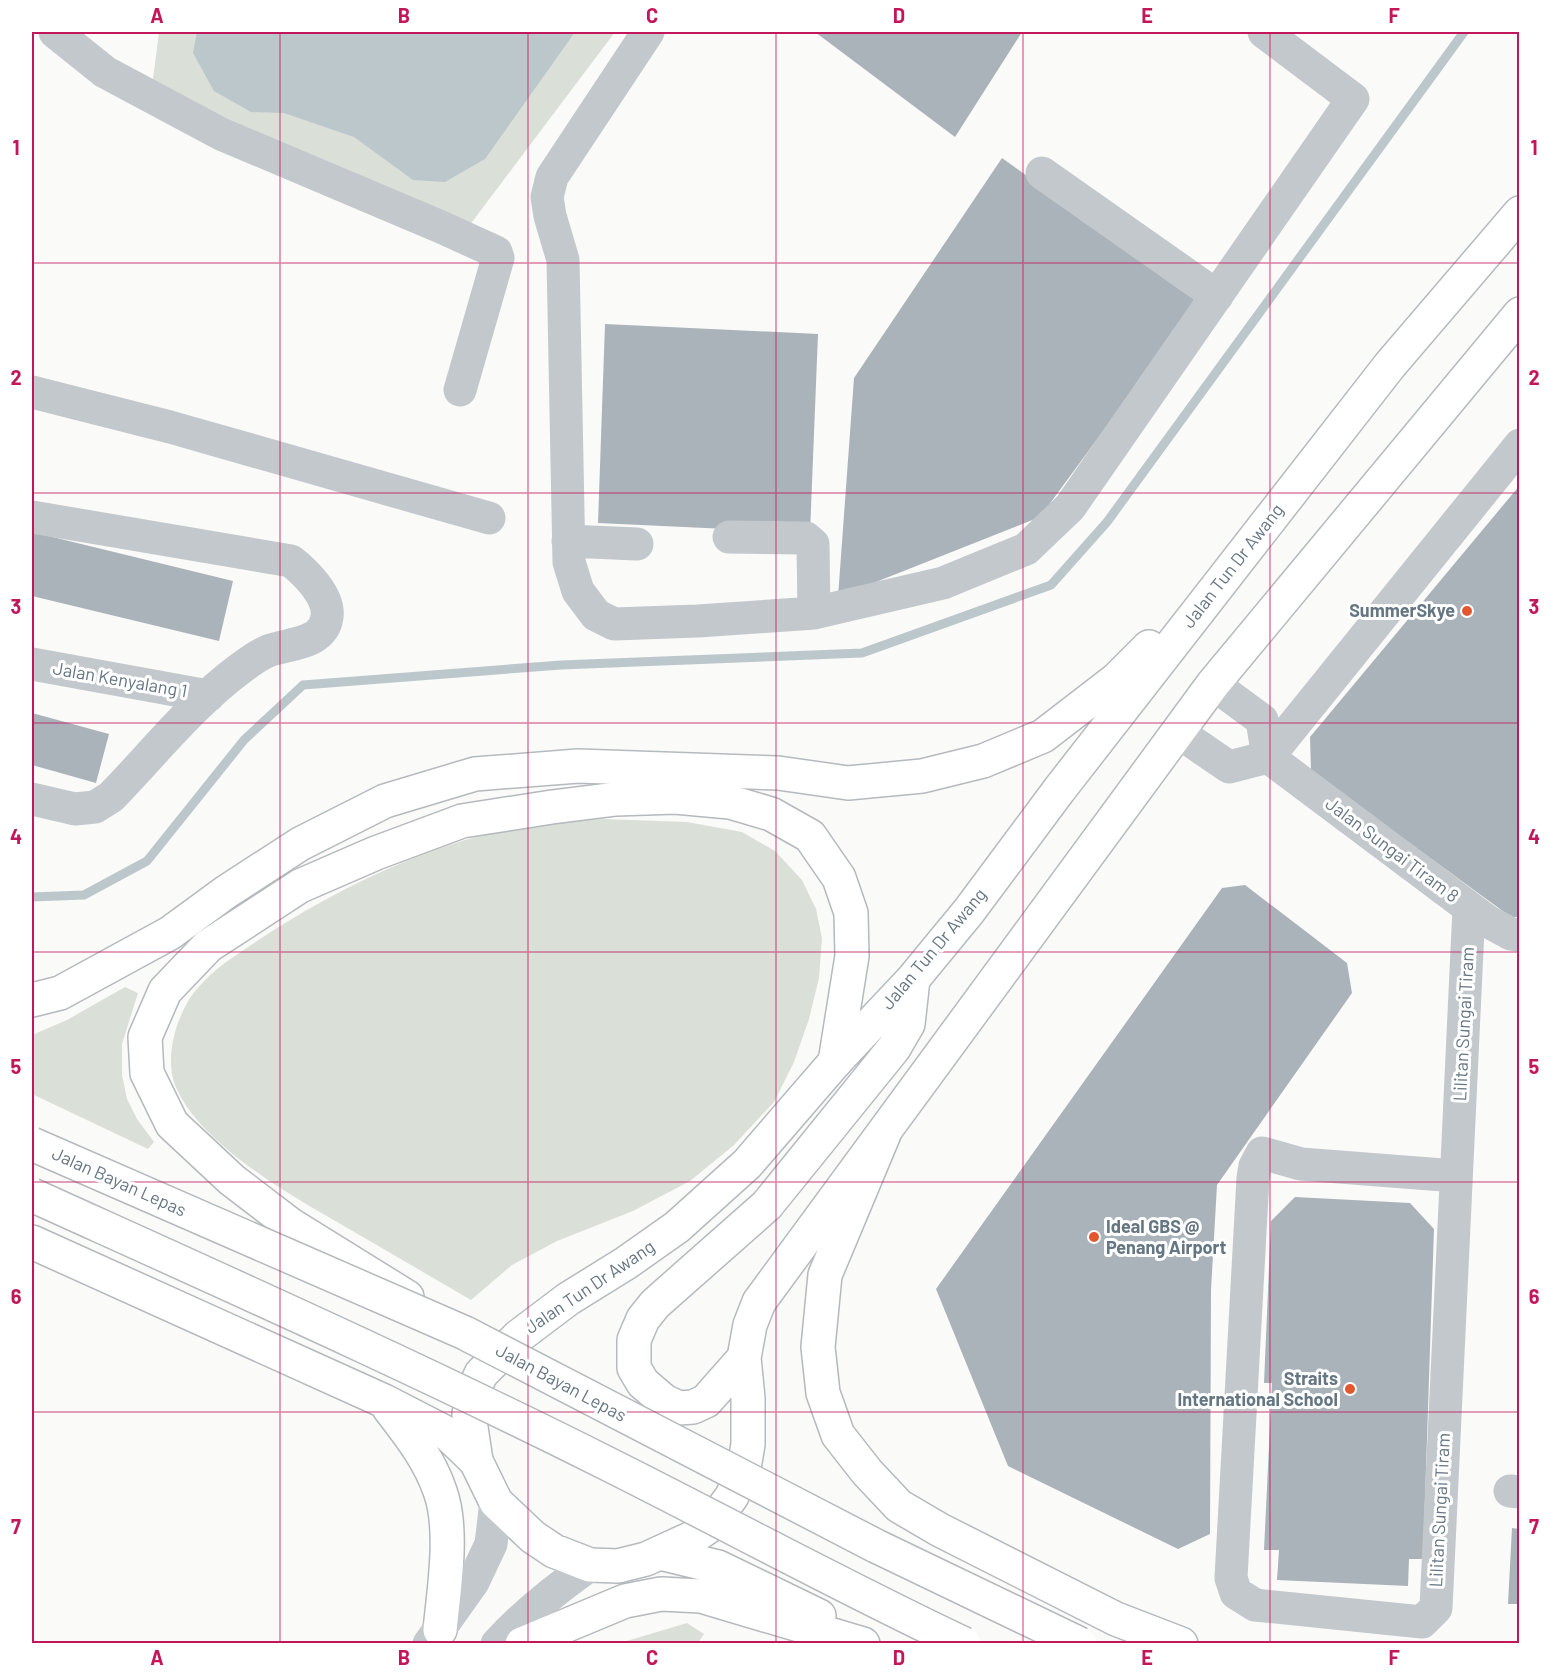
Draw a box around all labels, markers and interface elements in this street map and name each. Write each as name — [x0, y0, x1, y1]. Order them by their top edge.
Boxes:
text: A — [150, 3, 164, 27]
text: B — [398, 3, 410, 27]
text: C — [646, 3, 658, 27]
text: D — [893, 3, 905, 27]
text: E — [1141, 3, 1153, 27]
text: F — [1388, 3, 1400, 27]
text: 1 — [12, 135, 20, 159]
text: 1 — [1530, 135, 1538, 159]
text: 2 — [10, 365, 22, 389]
text: 2 — [1528, 365, 1540, 389]
street label: Jalan Tun Dr Awang — [1177, 499, 1288, 632]
text: 3 — [11, 594, 21, 618]
text: 3 — [1529, 594, 1539, 618]
place label: SummerSkye — [1349, 599, 1455, 621]
marker: SummerSkye — [1460, 604, 1474, 618]
street label: Jalan Kenyalang 1 — [51, 656, 189, 702]
street label: Jalan Sungai Tiram 8 — [1322, 792, 1464, 907]
text: 4 — [10, 824, 22, 848]
text: 4 — [1528, 824, 1540, 848]
street label: Jalan Tun Dr Awang — [876, 883, 990, 1014]
street label: Lilitan Sungai Tiram — [1448, 946, 1478, 1102]
text: 5 — [11, 1054, 22, 1078]
text: 5 — [1529, 1054, 1540, 1078]
street label: Jalan Bayan Lepas — [49, 1142, 190, 1221]
place label: Ideal GBS @ Penang Airport — [1106, 1215, 1227, 1258]
marker: Ideal GBS @ Penang Airport — [1087, 1230, 1101, 1244]
street label: Jalan Tun Dr Awang — [520, 1235, 658, 1338]
text: 6 — [11, 1284, 22, 1308]
text: 6 — [1529, 1284, 1540, 1308]
street label: Jalan Bayan Lepas — [492, 1338, 631, 1426]
place label: Straits International School — [1177, 1367, 1338, 1410]
marker: Straits International School — [1343, 1382, 1357, 1396]
street label: Lilitan Sungai Tiram — [1424, 1432, 1454, 1588]
text: 7 — [11, 1514, 21, 1538]
text: 7 — [1529, 1514, 1539, 1538]
text: A — [150, 1645, 164, 1669]
text: B — [398, 1645, 410, 1669]
text: C — [646, 1645, 658, 1669]
text: D — [893, 1645, 905, 1669]
text: E — [1141, 1645, 1153, 1669]
text: F — [1388, 1645, 1400, 1669]

